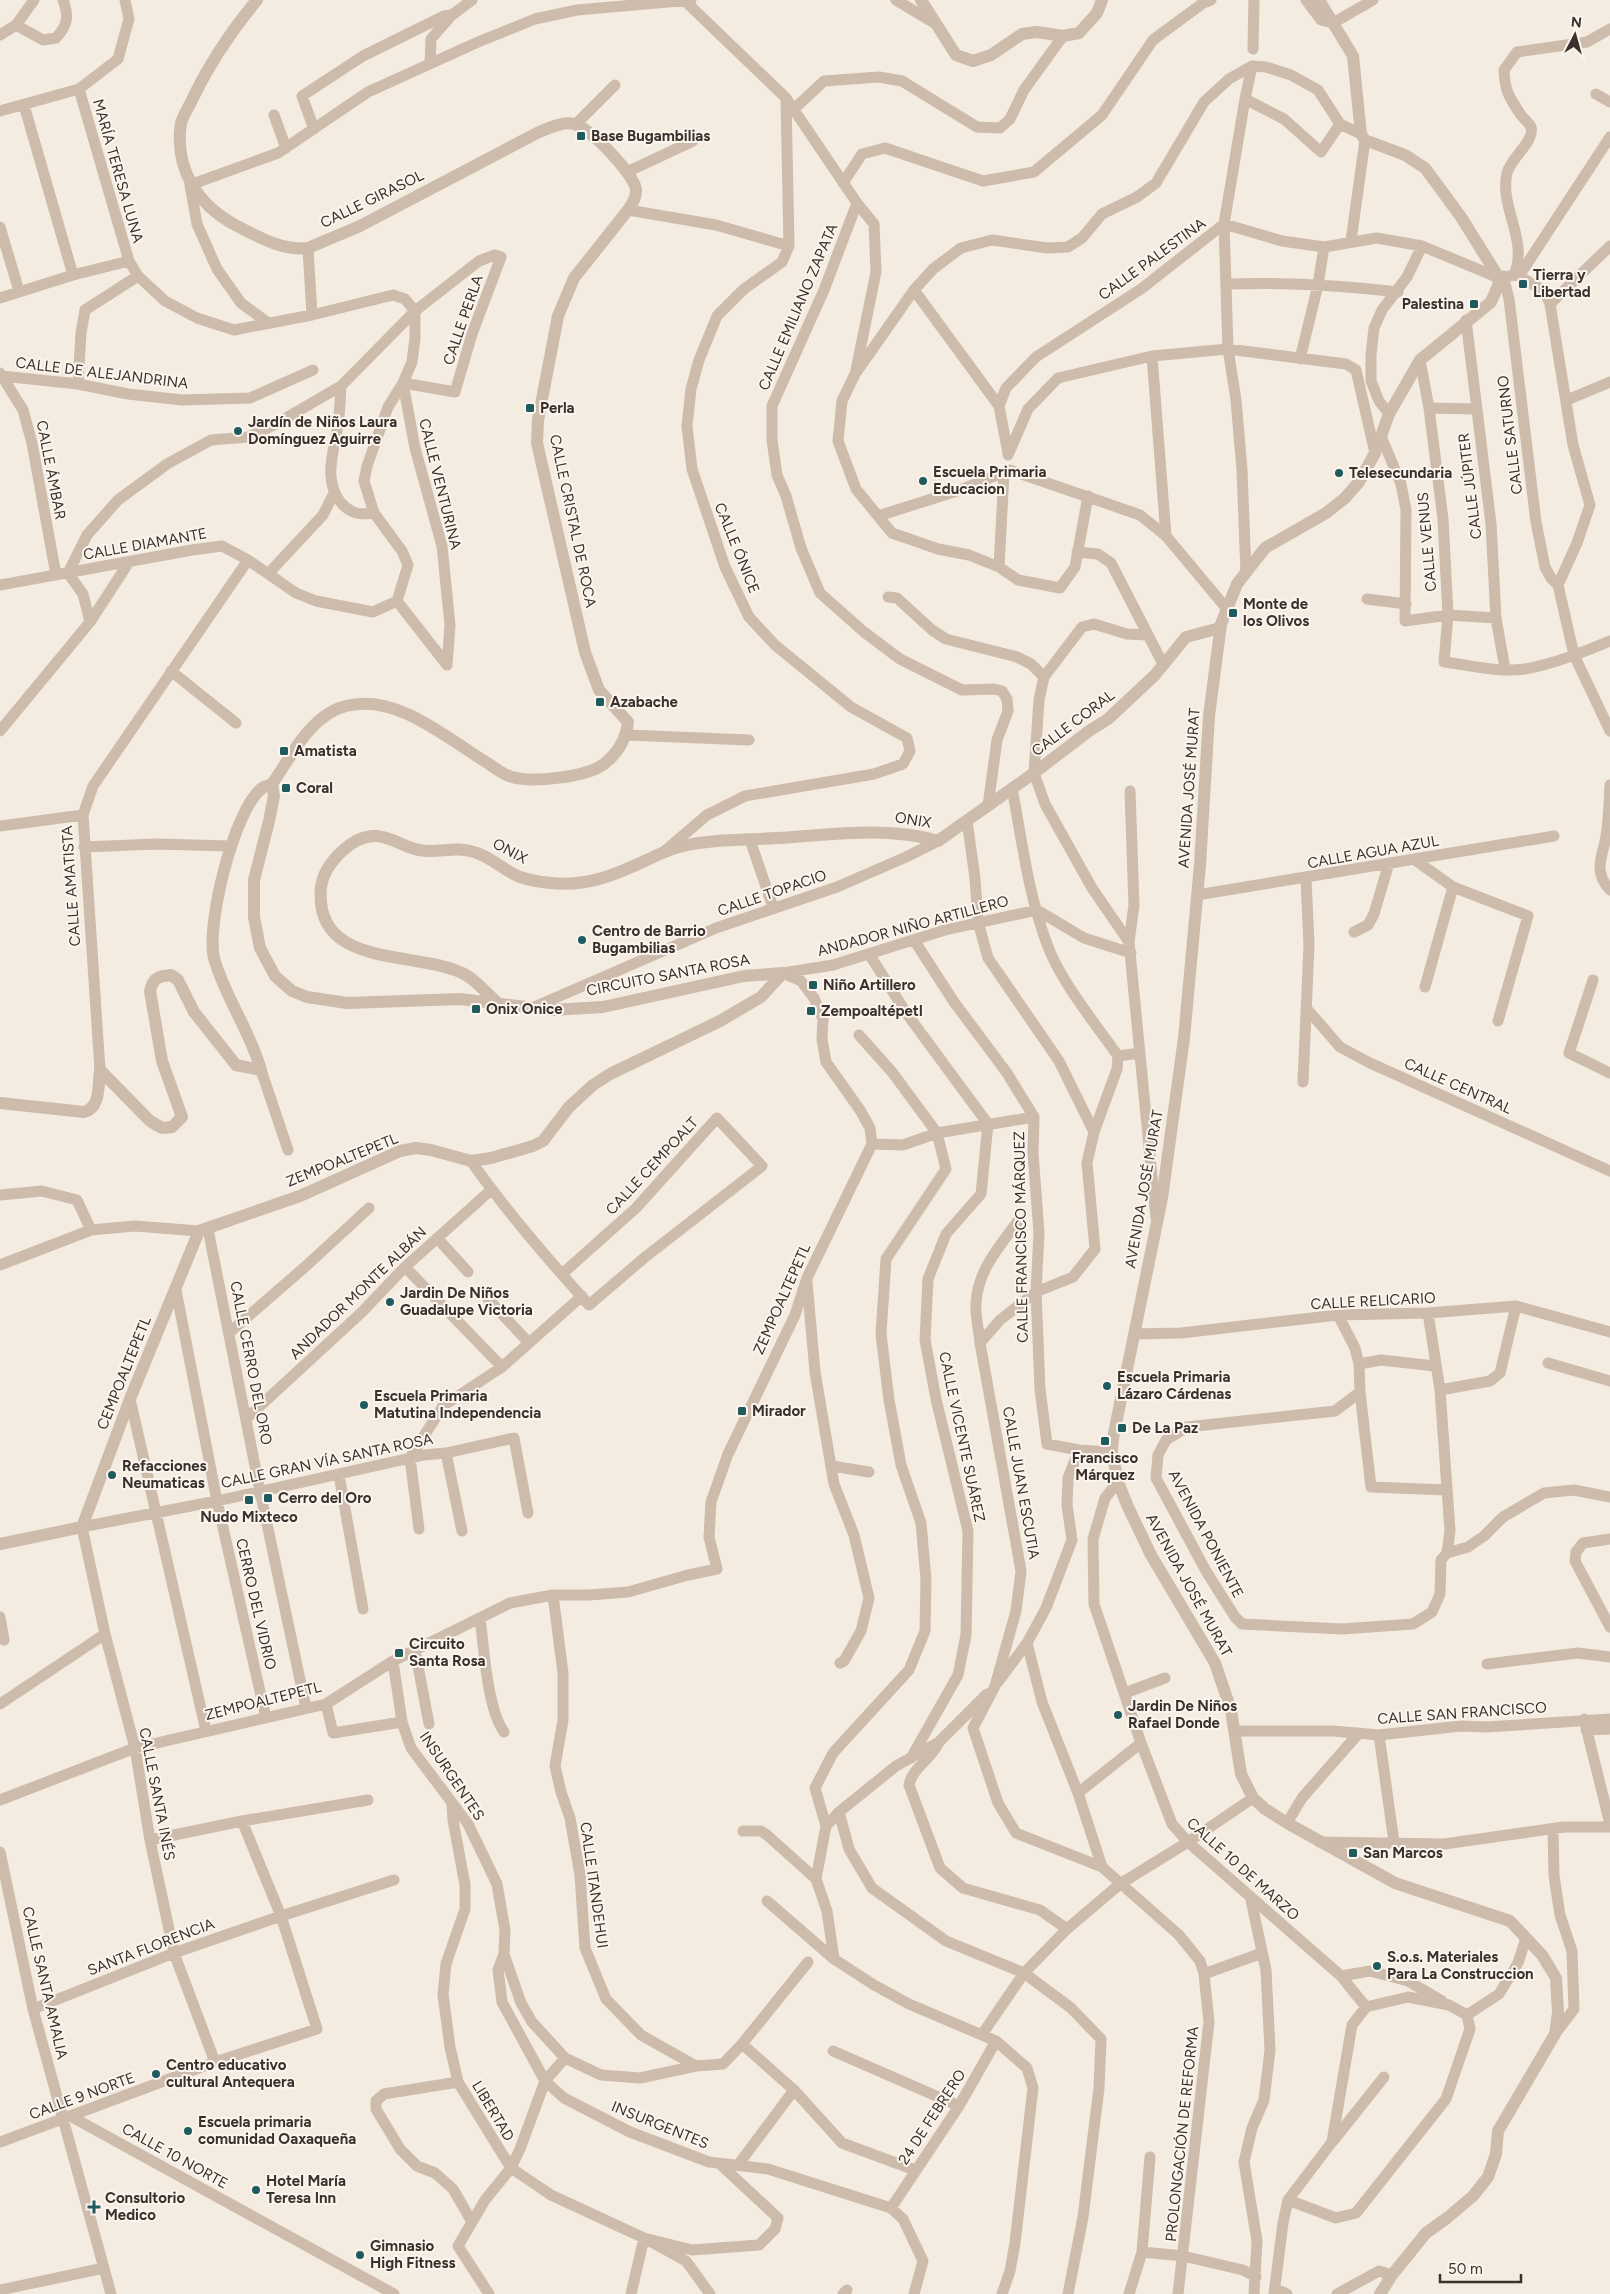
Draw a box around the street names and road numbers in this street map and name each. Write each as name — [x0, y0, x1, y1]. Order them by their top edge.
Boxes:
street label: MARÍA TERESA LUNA — [89, 97, 147, 245]
street label: CALLE GIRASOL — [317, 166, 427, 232]
street label: CALLE PALESTINA — [1095, 214, 1209, 304]
street label: CALLE EMILIANO ZAPATA — [755, 221, 841, 393]
street label: CALLE PERLA — [439, 273, 487, 367]
street label: CALLE DE ALEJANDRINA — [15, 353, 189, 393]
street label: CALLE SATURNO — [1494, 374, 1526, 496]
street label: CALLE VENTURINA — [415, 417, 465, 551]
street label: CALLE ÁMBAR — [33, 419, 69, 521]
street label: CALLE JÚPITER — [1455, 432, 1485, 540]
street label: CALLE CRISTAL DE ROCA — [546, 433, 600, 609]
street label: CALLE VENUS — [1414, 491, 1440, 593]
street label: CALLE ÓNICE — [711, 500, 763, 596]
street label: CALLE DIAMANTE — [82, 524, 208, 564]
street label: CALLE CORAL — [1028, 686, 1118, 760]
street label: AVENIDA JOSÉ MURAT — [1174, 706, 1204, 869]
street label: ONIX — [894, 808, 933, 832]
street label: CALLE AMATISTA — [58, 825, 84, 947]
street label: CALLE AGUA AZUL — [1306, 832, 1440, 872]
street label: ONIX — [490, 834, 531, 868]
street label: CALLE TOPACIO — [715, 866, 829, 920]
street label: ANDADOR NIÑO ARTILLERO — [815, 892, 1011, 960]
street label: CIRCUITO SANTA ROSA — [585, 950, 751, 1000]
street label: CALLE CENTRAL — [1401, 1054, 1515, 1118]
street label: AVENIDA JOSÉ MURAT — [1121, 1108, 1167, 1270]
street label: CALLE CEMPOALT — [602, 1113, 702, 1219]
street label: ZEMPOALTEPETL — [283, 1129, 401, 1191]
street label: CALLE FRANCISCO MÁRQUEZ — [1010, 1131, 1032, 1343]
street label: ANDADOR MONTE ALBÁN — [286, 1223, 430, 1363]
street label: ZEMPOALTEPETL — [750, 1241, 815, 1357]
street label: CALLE CERRO DEL ORO — [226, 1280, 276, 1446]
street label: CALLE RELICARIO — [1310, 1289, 1436, 1313]
street label: CEMPOALTEPETL — [93, 1314, 155, 1432]
street label: CALLE VICENTE SUÁREZ — [935, 1350, 989, 1524]
street label: CALLE JUAN ESCUTIA — [999, 1405, 1043, 1561]
street label: CALLE GRAN VÍA SANTA ROSA — [219, 1430, 435, 1492]
street label: AVENIDA PONIENTE — [1165, 1467, 1247, 1601]
street label: AVENIDA JOSÉ MURAT — [1142, 1510, 1236, 1660]
street label: CERRO DEL VIDRIO — [232, 1536, 280, 1672]
street label: ZEMPOALTEPETL — [203, 1678, 323, 1724]
street label: CALLE SAN FRANCISCO — [1377, 1698, 1547, 1728]
street label: CALLE SANTA INÉS — [135, 1726, 179, 1862]
street label: INSURGENTES — [416, 1728, 488, 1824]
street label: CALLE 10 DE MARZO — [1183, 1814, 1303, 1924]
street label: CALLE ITANDEHUI — [576, 1821, 612, 1949]
street label: CALLE SANTA AMALIA — [19, 1905, 71, 2061]
street label: SANTA FLORENCIA — [85, 1915, 217, 1979]
street label: PROLONGACIÓN DE REFORMA — [1162, 2025, 1202, 2243]
street label: 24 DE FEBRERO — [895, 2066, 969, 2168]
street label: CALLE 9 NORTE — [27, 2069, 137, 2123]
street label: LIBERTAD — [468, 2078, 518, 2144]
street label: INSURGENTES — [609, 2097, 711, 2153]
street label: CALLE 10 NORTE — [119, 2119, 231, 2193]

